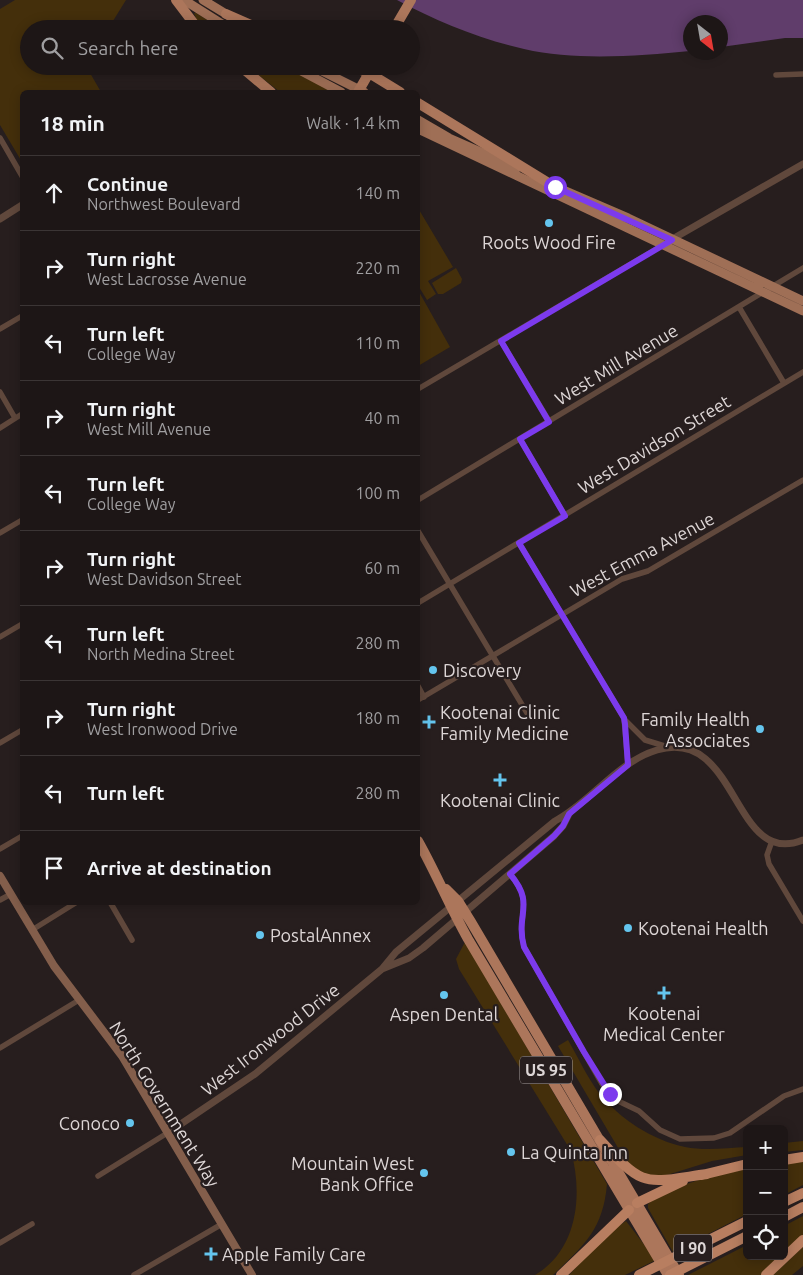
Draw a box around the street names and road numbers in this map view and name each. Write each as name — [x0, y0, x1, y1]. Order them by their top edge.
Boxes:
street label: West Mill Avenue — [551, 319, 681, 409]
street label: West Davidson Street — [574, 391, 734, 497]
street label: West Emma Avenue — [566, 507, 718, 601]
street label: West Ironwood Drive — [197, 979, 343, 1099]
street label: North Government Way — [106, 1018, 224, 1191]
road number: US 95 — [520, 1056, 572, 1084]
road number: I 90 — [674, 1234, 712, 1262]

